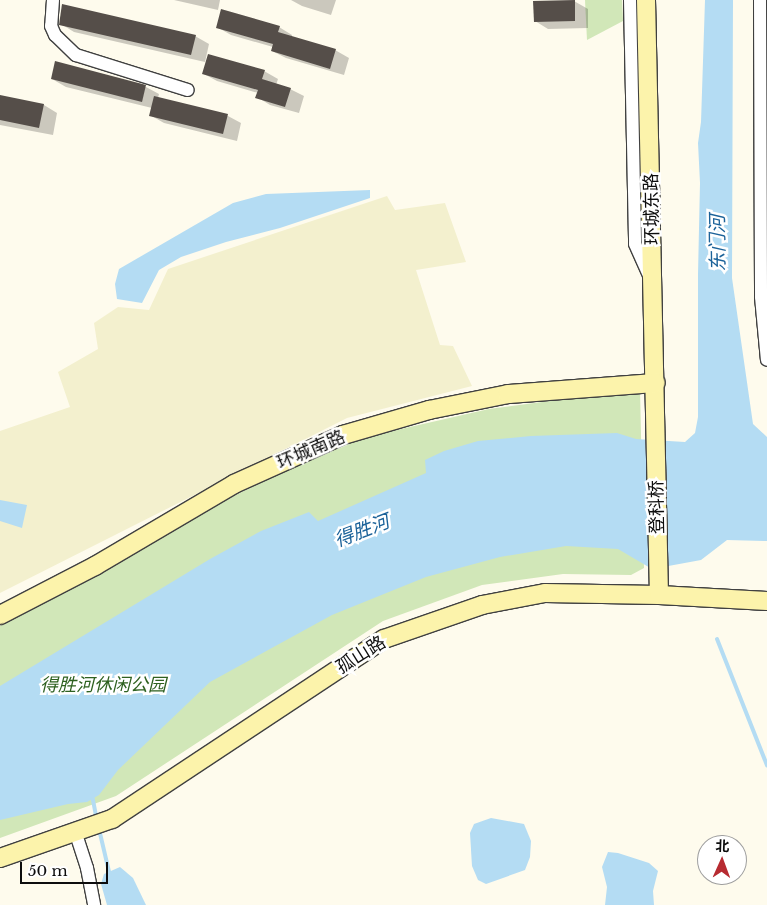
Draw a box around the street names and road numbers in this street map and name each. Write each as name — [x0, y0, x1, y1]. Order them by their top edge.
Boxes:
street label: 环城东路 — [641, 173, 663, 245]
street label: 环城南路 — [274, 426, 348, 474]
street label: 登科桥 — [646, 480, 668, 534]
street label: 孤山路 — [332, 632, 390, 678]

